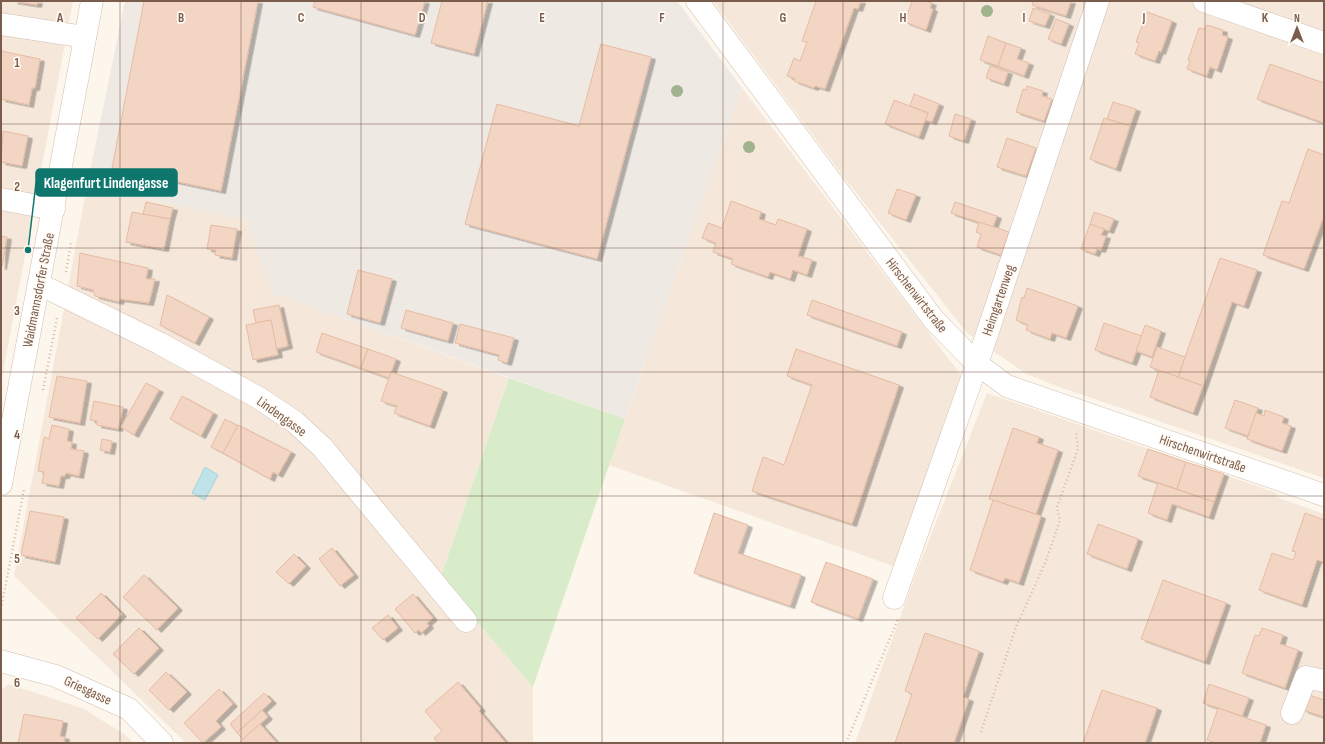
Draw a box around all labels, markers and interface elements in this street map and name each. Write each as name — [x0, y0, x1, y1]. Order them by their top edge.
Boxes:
north arrow — [1277, 8, 1317, 48]
text: A — [56, 10, 64, 26]
text: B — [178, 10, 184, 26]
text: C — [298, 10, 305, 26]
text: D — [419, 10, 426, 26]
text: E — [539, 10, 545, 26]
text: F — [659, 10, 665, 26]
text: G — [780, 10, 787, 26]
text: H — [900, 10, 907, 26]
text: I — [1023, 10, 1026, 26]
text: J — [1142, 10, 1146, 26]
text: K — [1262, 10, 1269, 26]
text: N — [1294, 12, 1300, 25]
text: 1 — [14, 55, 20, 71]
callout: Klagenfurt Lindengasse — [36, 169, 177, 196]
text: Klagenfurt Lindengasse — [44, 174, 168, 193]
text: 2 — [14, 179, 20, 195]
street label: Waidmannsdorfer Straße — [19, 231, 58, 349]
street label: Hirschenwirtstraße — [882, 254, 951, 336]
street label: Heimgartenweg — [978, 262, 1019, 338]
text: 3 — [14, 303, 20, 319]
street label: Lindengasse — [253, 393, 310, 440]
text: 4 — [14, 427, 20, 443]
street label: Hirschenwirtstraße — [1157, 431, 1248, 476]
text: 5 — [14, 551, 20, 567]
street label: Griesgasse — [61, 672, 114, 709]
text: 6 — [14, 675, 20, 691]

